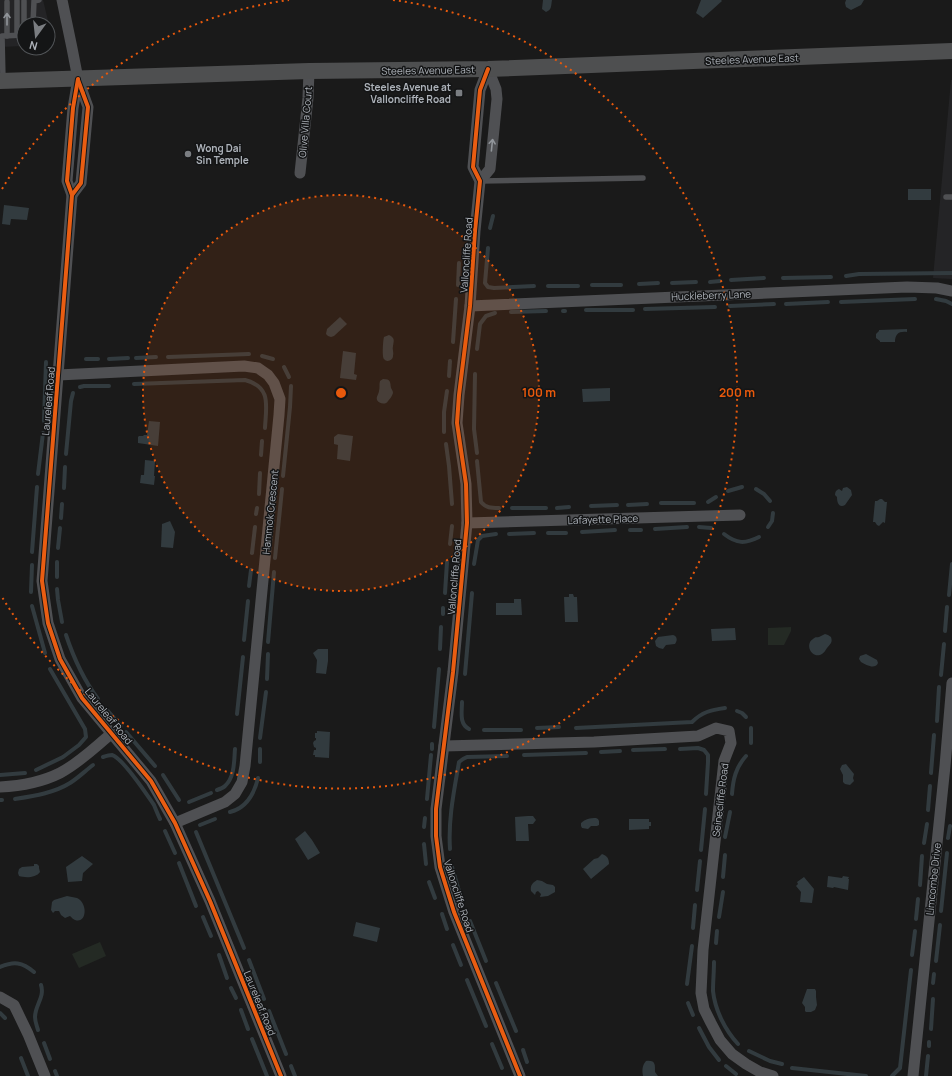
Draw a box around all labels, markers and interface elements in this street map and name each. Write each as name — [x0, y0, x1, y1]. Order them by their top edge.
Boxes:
one-way arrow — [3, 13, 11, 26]
north arrow — [16, 16, 56, 56]
text: N — [27, 38, 39, 54]
street label: Steeles Avenue East — [705, 50, 799, 68]
street label: Steeles Avenue East — [381, 62, 475, 78]
place label: Steeles Avenue at Valloncliffe Road — [364, 80, 451, 106]
street label: Olive Villa Court — [295, 86, 315, 158]
marker: Steeles Avenue at Valloncliffe Road — [454, 88, 464, 98]
one-way arrow — [488, 139, 496, 152]
place label: Wong Dai Sin Temple — [196, 141, 249, 167]
marker: Wong Dai Sin Temple — [183, 149, 193, 159]
street label: Valloncliffe Road — [456, 217, 476, 293]
street label: Huckleberry Lane — [671, 287, 751, 303]
street label: Laureleaf Road — [38, 366, 58, 436]
text: 100 m — [522, 384, 556, 401]
text: 200 m — [719, 384, 755, 401]
centre of rings — [334, 386, 348, 400]
street label: Hammok Crescent — [259, 469, 281, 555]
street label: Lafayette Place — [567, 511, 639, 527]
street label: Valloncliffe Road — [444, 539, 464, 615]
street label: Laureleaf Road — [82, 685, 136, 747]
street label: Seinecliffe Road — [709, 762, 731, 838]
street label: Limcombe Drive — [922, 842, 944, 916]
street label: Valloncliffe Road — [441, 858, 477, 934]
street label: Laureleaf Road — [241, 968, 279, 1038]

